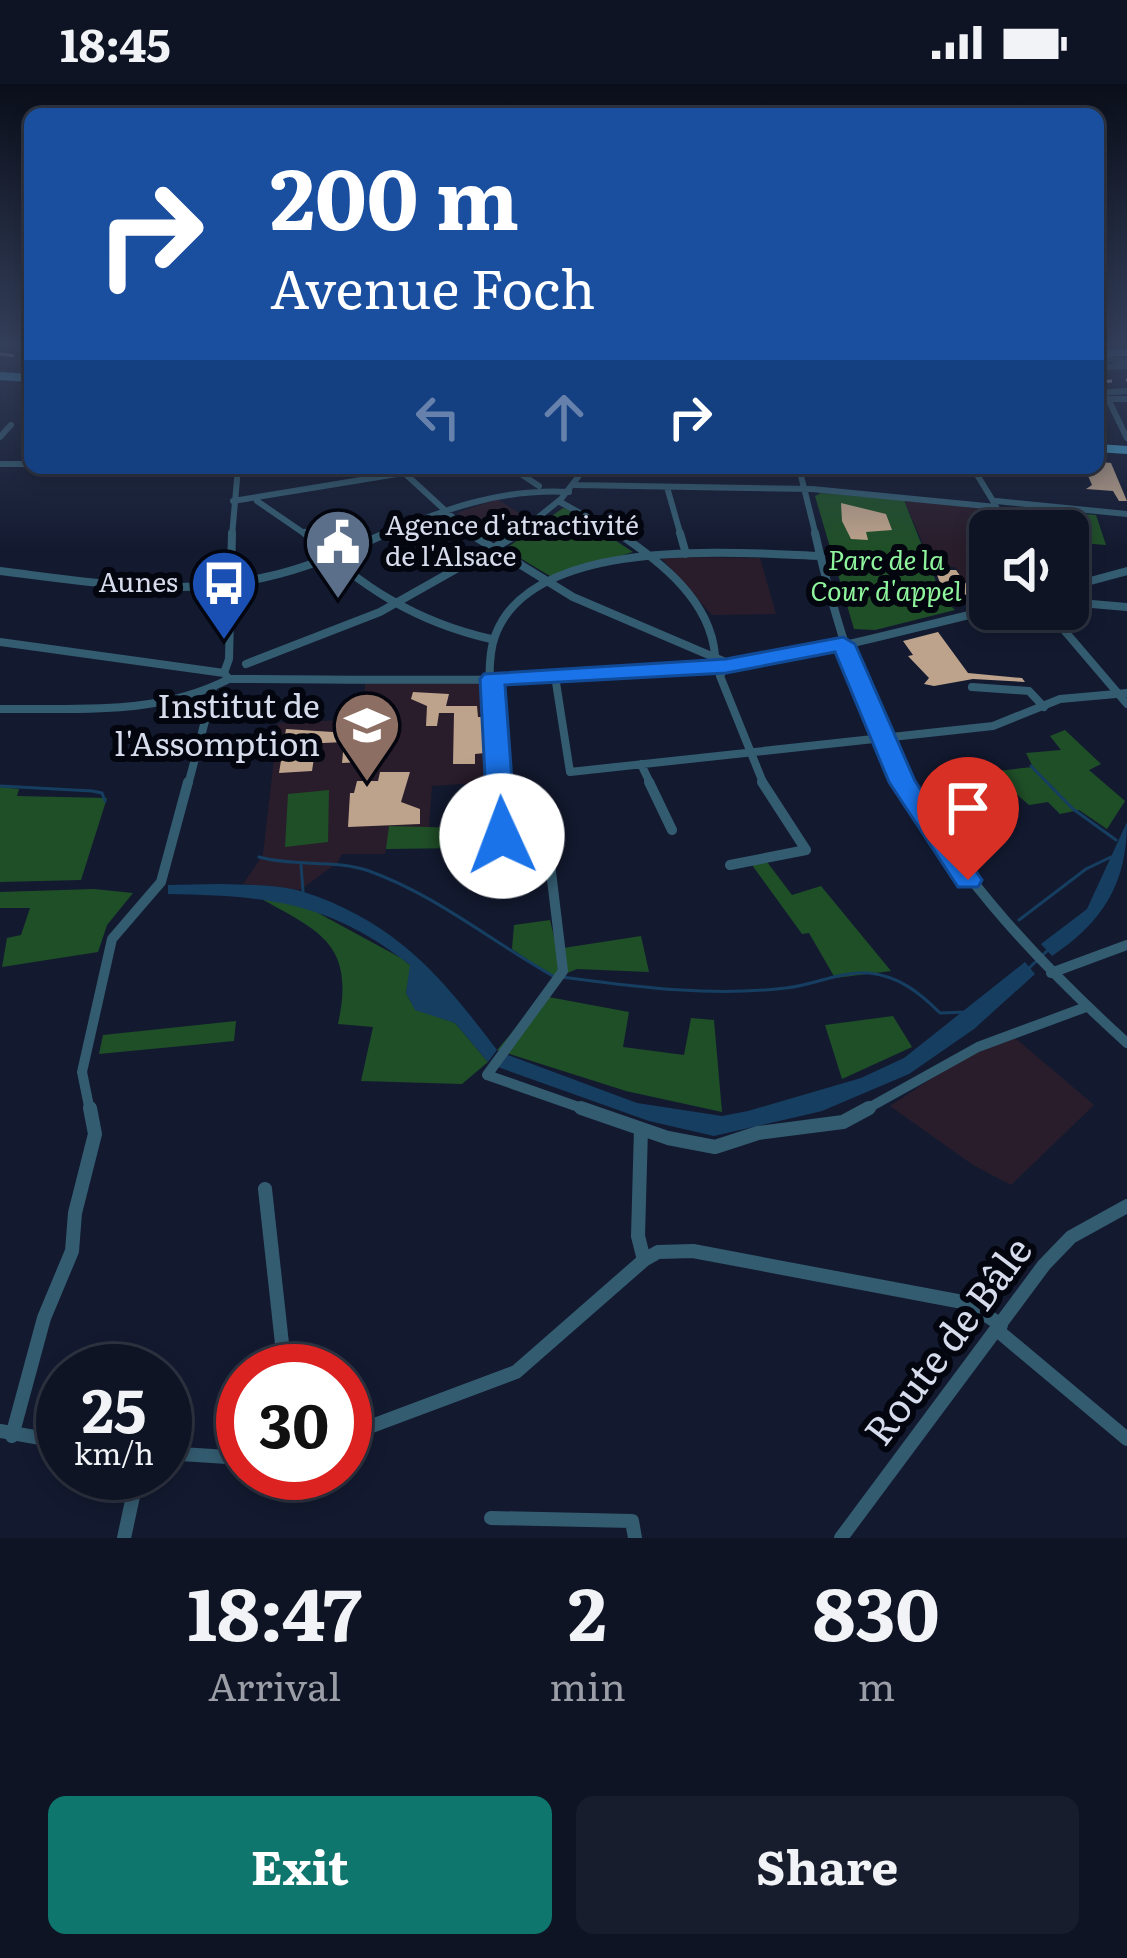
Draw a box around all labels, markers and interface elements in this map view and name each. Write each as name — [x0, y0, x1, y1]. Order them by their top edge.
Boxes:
text: 18:45 — [60, 9, 171, 76]
text: 200 m — [270, 131, 519, 256]
icon: right — [72, 156, 228, 312]
text: Avenue Foch — [270, 245, 595, 326]
icon: left — [405, 384, 471, 450]
icon: ahead — [531, 384, 597, 450]
icon: right — [657, 384, 723, 450]
place label: Agence d'atractivité de l'Alsace — [385, 503, 639, 574]
public building icon: Agence d'atractivité de l'Alsace — [303, 507, 373, 601]
map controls — [969, 510, 1089, 630]
button: sound — [969, 510, 1089, 630]
park label: Parc de la Cour d'appel — [810, 538, 962, 609]
bus stop icon: Aunes — [189, 548, 259, 642]
place label: Aunes — [99, 560, 178, 600]
place label: Institut de l'Assomption — [114, 679, 320, 766]
school or university icon: Institut de l'Assomption — [332, 690, 402, 784]
pin — [917, 757, 1019, 880]
position arrow — [439, 773, 565, 899]
icon: arrive — [935, 775, 1001, 841]
street label: Route de Bâle — [848, 1223, 1043, 1456]
speed limit sign: 30 — [216, 1344, 372, 1500]
text: 25 — [82, 1362, 146, 1451]
text: km/h — [74, 1430, 154, 1474]
text: 18:47 — [187, 1556, 362, 1663]
text: 2 — [568, 1556, 607, 1663]
text: 830 — [813, 1556, 940, 1663]
text: Arrival — [208, 1655, 341, 1713]
text: min — [549, 1655, 626, 1713]
text: m — [857, 1655, 895, 1713]
button: Exit — [48, 1796, 552, 1934]
button: Share — [576, 1796, 1079, 1934]

